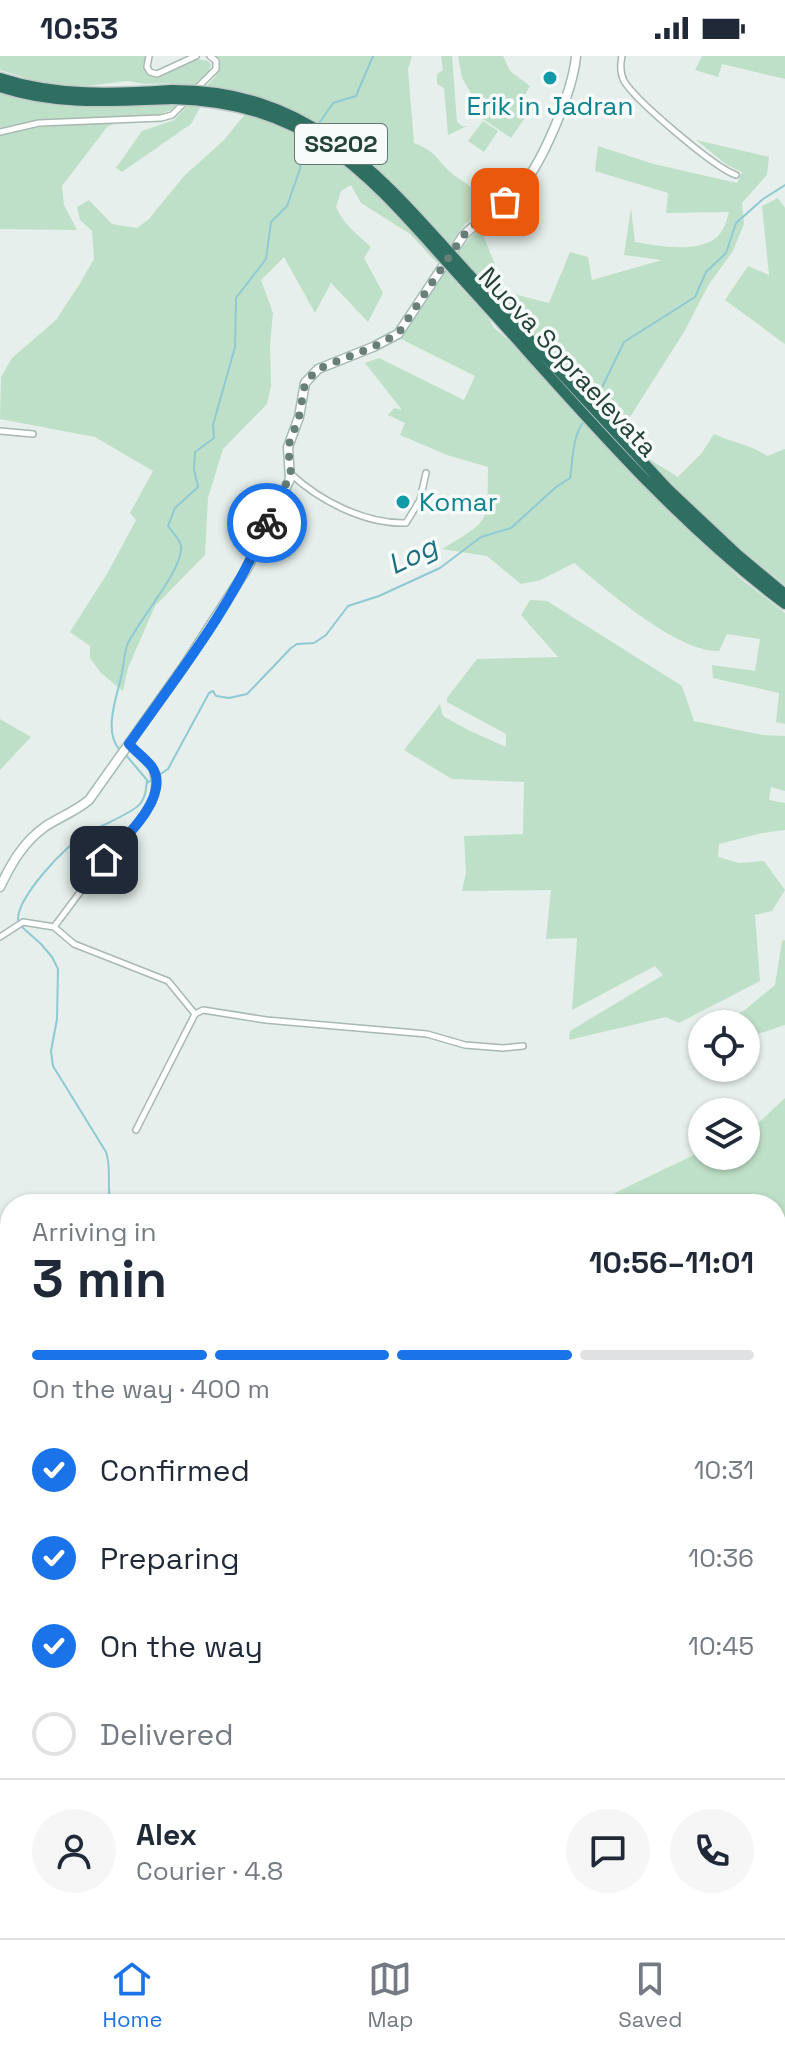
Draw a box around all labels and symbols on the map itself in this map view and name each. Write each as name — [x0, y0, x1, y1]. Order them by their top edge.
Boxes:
marker: Erik in Jadran — [541, 69, 559, 87]
place label: Erik in Jadran — [467, 89, 633, 123]
road number: SS202 — [295, 124, 387, 164]
pin — [471, 168, 539, 236]
street label: Nuova Sopraelevata — [471, 260, 665, 464]
courier — [227, 483, 307, 563]
place label: Komar — [419, 485, 498, 519]
marker: Komar — [394, 493, 412, 511]
water label: Log — [381, 527, 444, 582]
pin — [70, 826, 138, 894]

